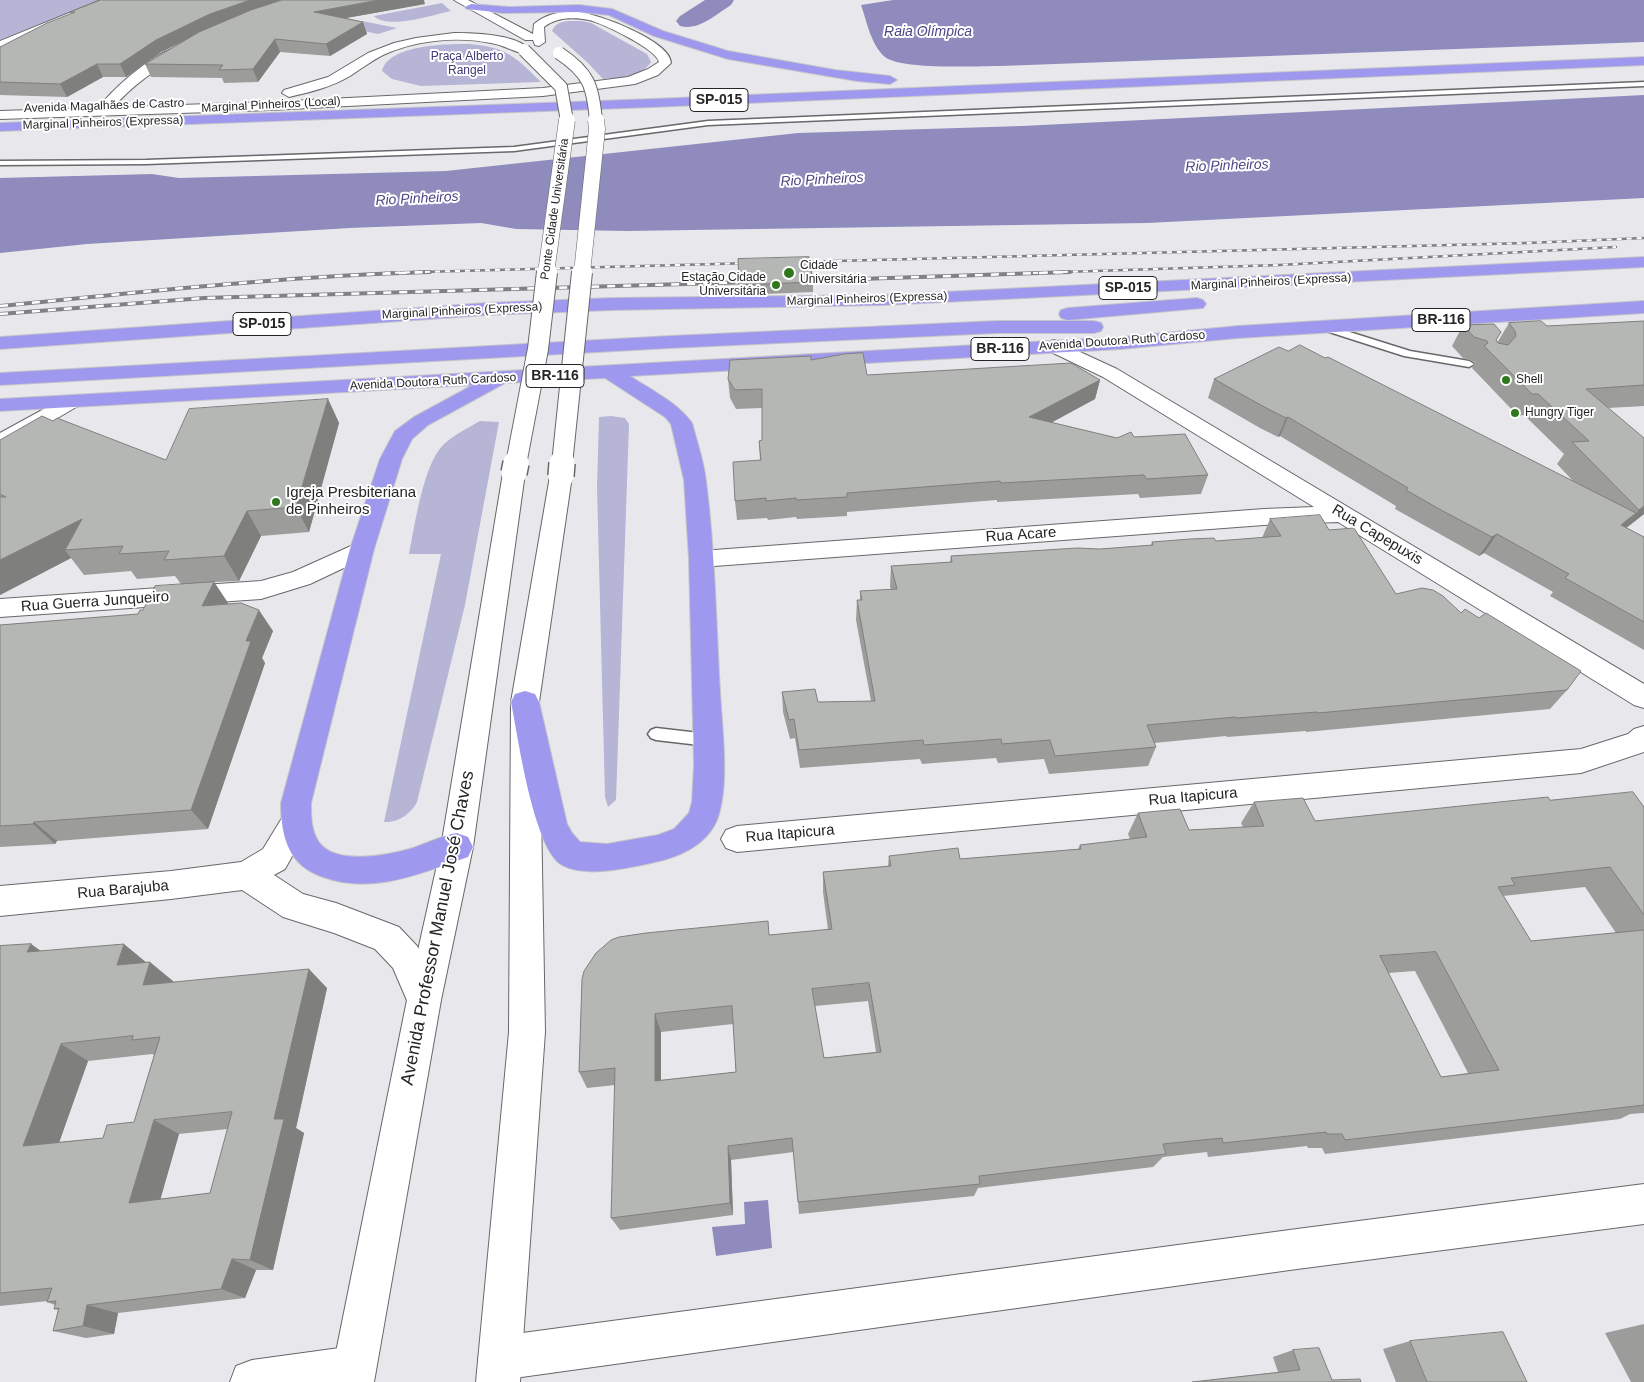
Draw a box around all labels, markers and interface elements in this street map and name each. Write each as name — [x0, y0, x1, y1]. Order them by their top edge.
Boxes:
water label: Raia Olímpica — [884, 24, 972, 40]
park label: Praça Alberto Rangel — [431, 50, 503, 78]
road number: SP-015 — [690, 88, 748, 112]
street label: Marginal Pinheiros (Local) — [201, 94, 341, 116]
street label: Avenida Magalhães de Castro — [24, 96, 184, 116]
street label: Marginal Pinheiros (Expressa) — [22, 113, 184, 133]
street label: Ponte Cidade Universitária — [538, 137, 572, 281]
water label: Rio Pinheiros — [1185, 156, 1269, 176]
water label: Rio Pinheiros — [780, 169, 864, 191]
water label: Rio Pinheiros — [375, 188, 459, 210]
place label: Cidade Universitária — [800, 259, 867, 287]
marker: Cidade Universitária — [782, 266, 796, 280]
place label: Estação Cidade Universitária — [681, 271, 766, 299]
street label: Marginal Pinheiros (Expressa) — [1190, 271, 1352, 293]
road number: SP-015 — [1099, 276, 1157, 300]
marker: Estação Cidade Universitária — [770, 279, 782, 291]
street label: Marginal Pinheiros (Expressa) — [786, 289, 948, 309]
street label: Marginal Pinheiros (Expressa) — [381, 300, 543, 322]
road number: BR-116 — [1412, 308, 1470, 332]
road number: SP-015 — [233, 312, 291, 336]
street label: Avenida Doutora Ruth Cardoso — [1038, 328, 1206, 354]
road number: BR-116 — [971, 338, 1029, 360]
road number: BR-116 — [526, 364, 584, 388]
street label: Avenida Doutora Ruth Cardoso — [349, 370, 517, 394]
place label: Shell — [1516, 373, 1543, 387]
marker: Shell — [1500, 374, 1512, 386]
place label: Hungry Tiger — [1525, 406, 1594, 420]
marker: Hungry Tiger — [1509, 407, 1521, 419]
place label: Igreja Presbiteriana de Pinheiros — [286, 484, 416, 519]
marker: Igreja Presbiteriana de Pinheiros — [270, 496, 282, 508]
street label: Rua Capepuxis — [1328, 501, 1426, 569]
street label: Rua Acare — [985, 524, 1057, 546]
street label: Rua Guerra Junqueiro — [20, 588, 170, 616]
street label: Avenida Professor Manuel José Chaves — [397, 769, 479, 1087]
street label: Rua Itapicura — [1148, 784, 1238, 810]
street label: Rua Itapicura — [745, 821, 835, 847]
street label: Rua Barajuba — [77, 877, 169, 903]

